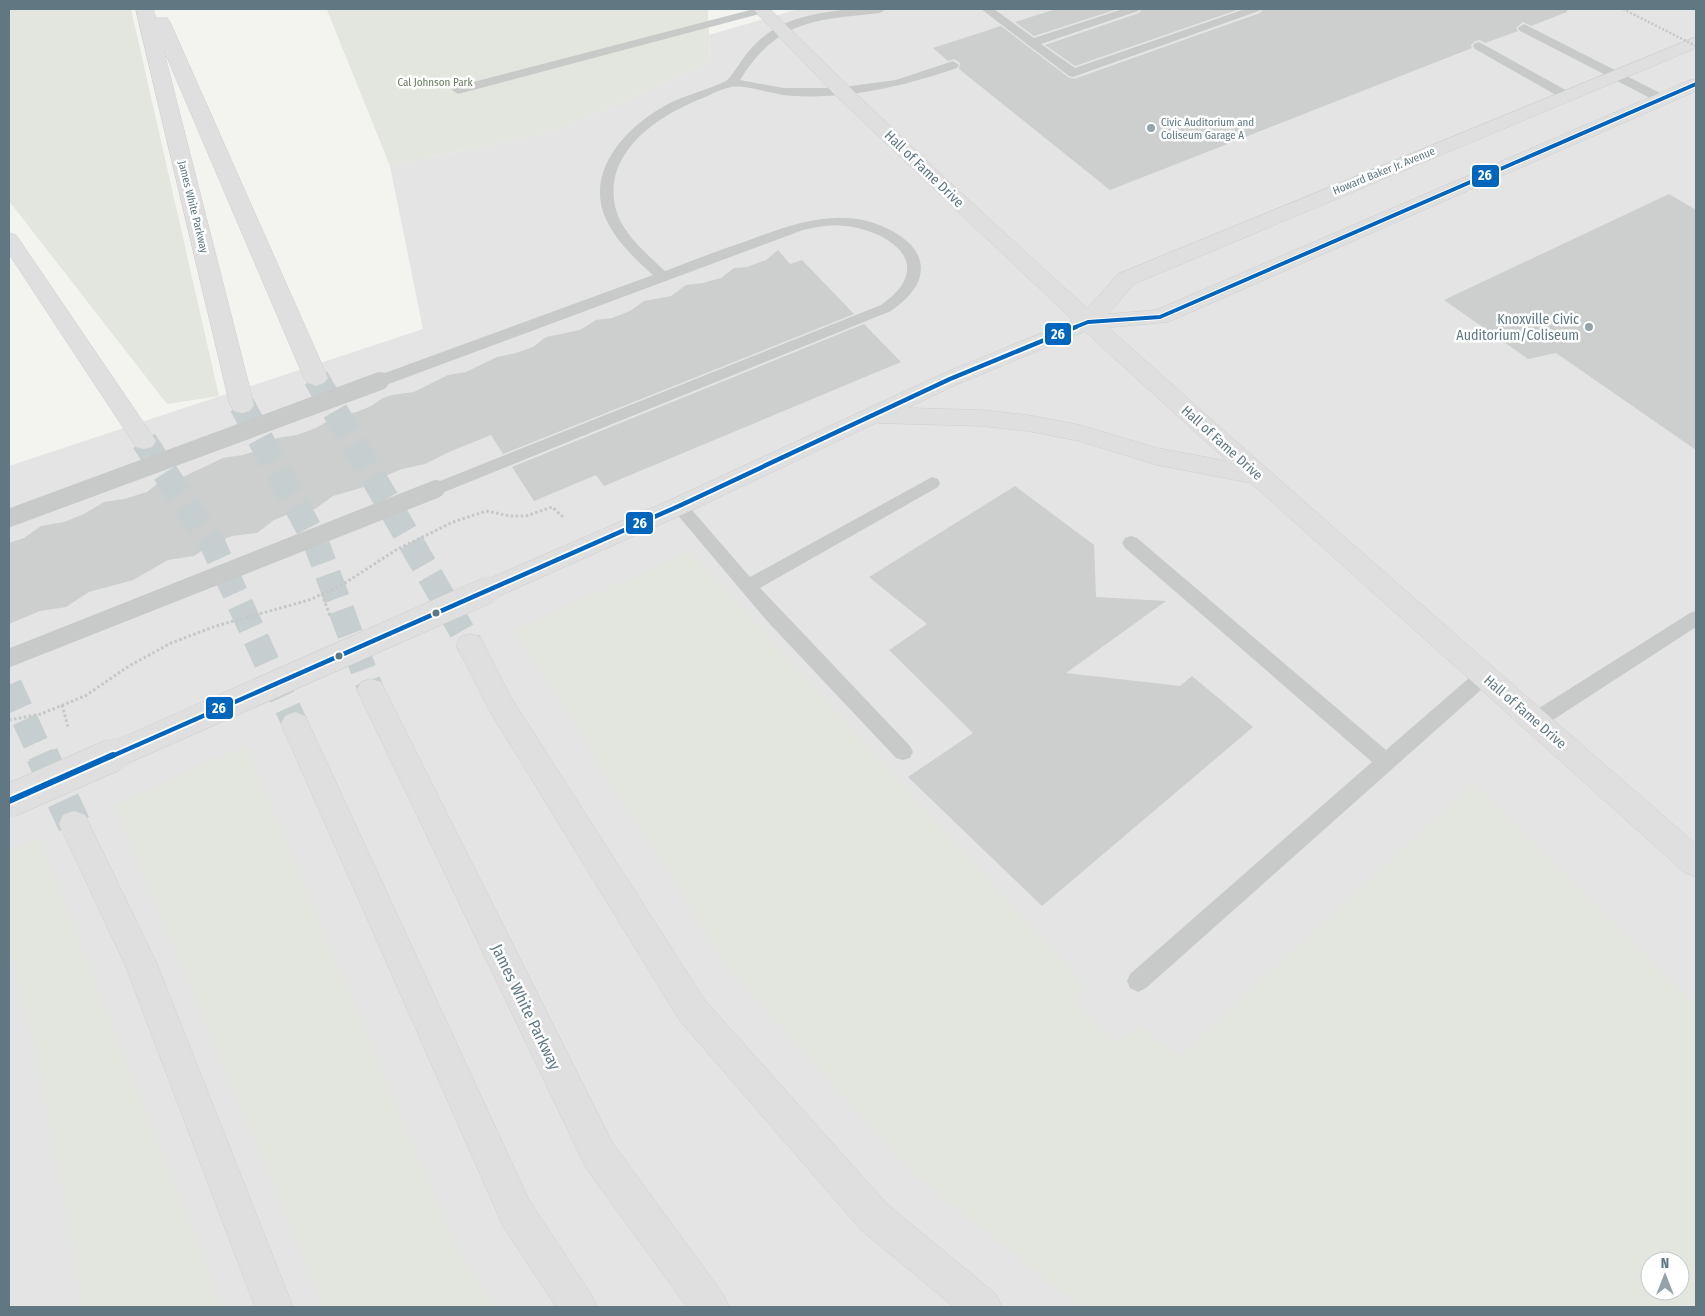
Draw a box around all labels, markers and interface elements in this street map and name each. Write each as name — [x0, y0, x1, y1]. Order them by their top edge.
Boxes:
park label: Cal Johnson Park — [397, 76, 473, 89]
place label: Civic Auditorium and Coliseum Garage A — [1161, 116, 1254, 142]
marker: Civic Auditorium and Coliseum Garage A — [1145, 122, 1157, 134]
street label: Hall of Fame Drive — [881, 127, 967, 211]
street label: Howard Baker Jr. Avenue — [1331, 145, 1437, 197]
street label: James White Parkway — [175, 160, 211, 255]
line badge: 26 — [1471, 164, 1500, 188]
text: 26 — [1477, 167, 1492, 184]
place label: Knoxville Civic Auditorium/Coliseum — [1456, 311, 1579, 344]
marker: Knoxville Civic Auditorium/Coliseum — [1583, 321, 1595, 333]
line badge: 26 — [1044, 322, 1072, 346]
text: 26 — [1050, 326, 1065, 343]
street label: Hall of Fame Drive — [1178, 402, 1266, 484]
line badge: 26 — [625, 511, 654, 535]
text: 26 — [632, 515, 647, 532]
unlabelled marker — [431, 608, 441, 618]
unlabelled marker — [334, 651, 344, 661]
street label: Hall of Fame Drive — [1480, 672, 1570, 752]
line badge: 26 — [205, 696, 234, 720]
text: 26 — [211, 700, 226, 717]
street label: James White Parkway — [487, 941, 565, 1074]
north arrow — [1640, 1251, 1690, 1301]
text: N — [1661, 1255, 1669, 1272]

